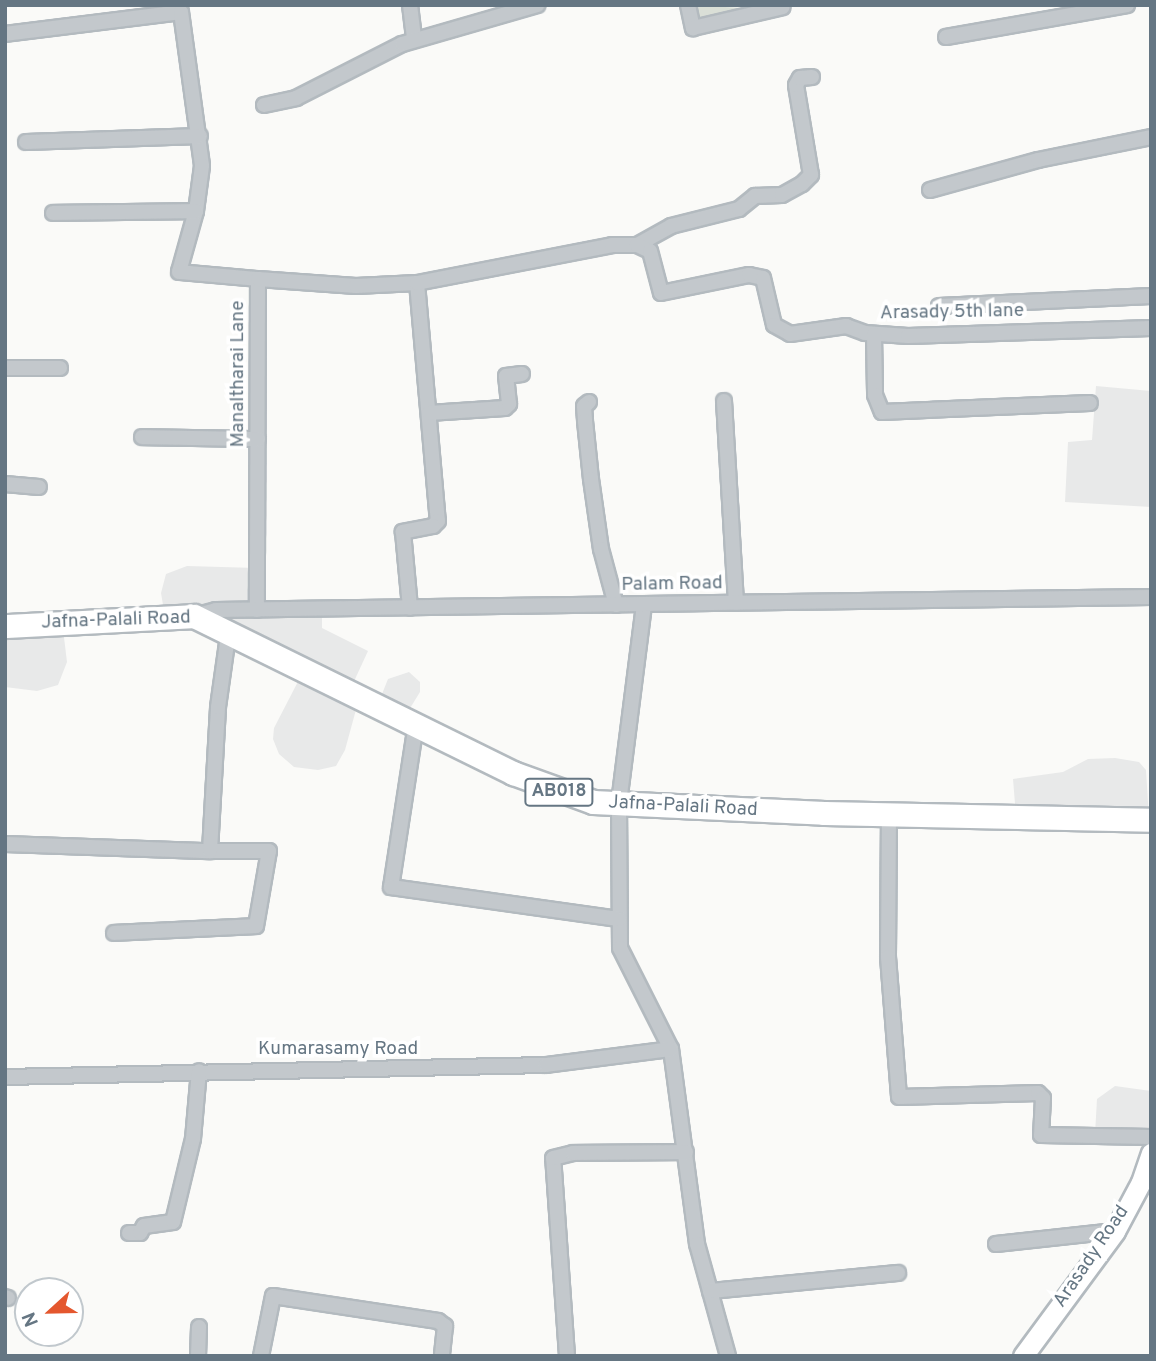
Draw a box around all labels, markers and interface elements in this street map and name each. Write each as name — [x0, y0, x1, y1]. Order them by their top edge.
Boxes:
street label: Arasady 5th lane — [880, 300, 1024, 326]
street label: Manaltharai Lane — [228, 301, 250, 447]
street label: Palam Road — [621, 573, 723, 597]
street label: Jafna-Palali Road — [41, 607, 191, 635]
road number: AB018 — [524, 778, 594, 806]
street label: Jafna-Palali Road — [608, 792, 758, 822]
street label: Kumarasamy Road — [258, 1039, 418, 1061]
street label: Arasady Road — [1050, 1202, 1134, 1312]
north arrow — [14, 1277, 84, 1347]
text: N — [18, 1308, 45, 1330]

